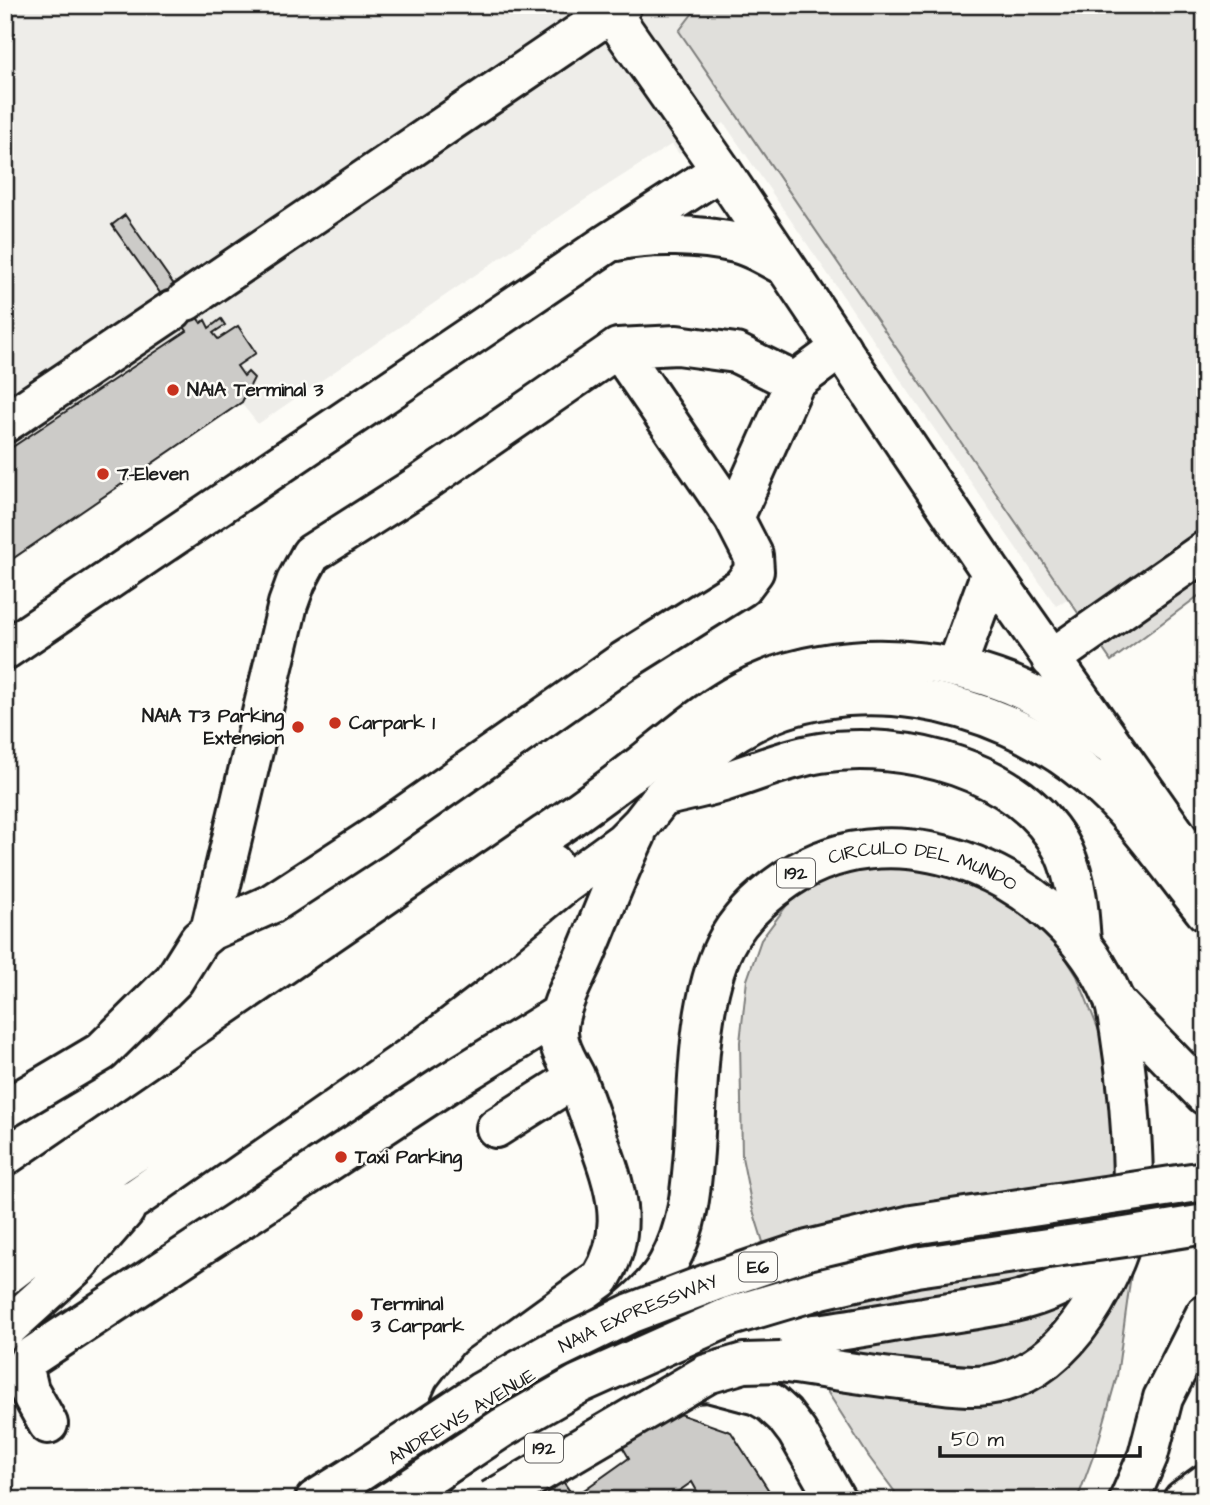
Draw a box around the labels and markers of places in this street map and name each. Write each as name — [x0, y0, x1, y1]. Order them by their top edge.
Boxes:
place label: NAIA Terminal 3 — [187, 377, 324, 404]
marker: NAIA Terminal 3 — [165, 382, 181, 398]
place label: 7-Eleven — [116, 461, 189, 488]
marker: 7-Eleven — [95, 466, 111, 482]
place label: NAIA T3 Parking Extension — [142, 703, 284, 752]
place label: Carpark 1 — [349, 710, 436, 737]
marker: Carpark 1 — [327, 715, 343, 731]
marker: NAIA T3 Parking Extension — [290, 719, 306, 735]
place label: Taxi Parking — [354, 1144, 462, 1172]
marker: Taxi Parking — [333, 1149, 349, 1165]
place label: Terminal 3 Carpark — [370, 1291, 465, 1340]
marker: Terminal 3 Carpark — [349, 1307, 365, 1323]

